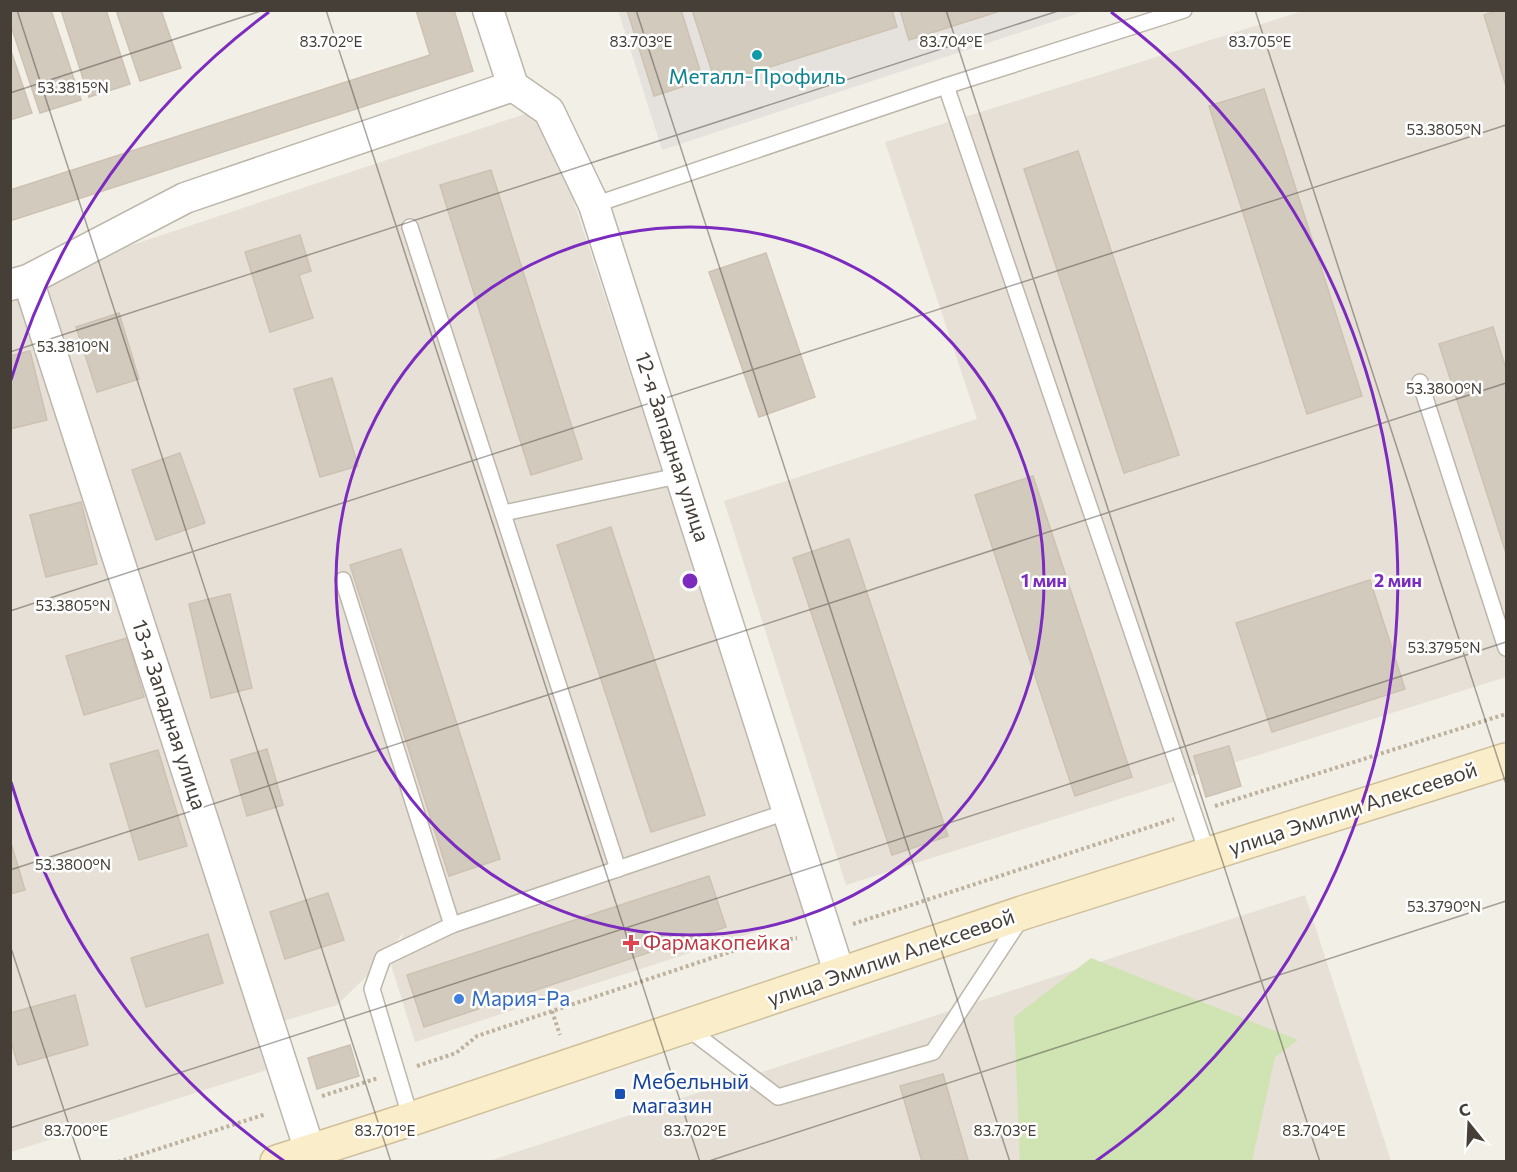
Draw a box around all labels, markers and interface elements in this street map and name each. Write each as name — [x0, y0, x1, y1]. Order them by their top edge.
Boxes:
text: 83.702°E — [300, 32, 362, 50]
text: 83.703°E — [610, 32, 673, 50]
text: 83.704°E — [919, 32, 983, 50]
text: 83.705°E — [1228, 32, 1292, 50]
marker: Металл-Профиль — [750, 48, 764, 62]
place label: Металл-Профиль — [668, 63, 846, 88]
text: 53.3815°N — [37, 78, 109, 96]
text: 53.3805°N — [1407, 120, 1481, 138]
text: 53.3810°N — [37, 337, 109, 355]
street label: 12-я Западная улица — [631, 349, 716, 545]
text: 53.3800°N — [1406, 379, 1482, 397]
text: 1 мин — [1021, 569, 1067, 591]
text: 2 мин — [1374, 569, 1422, 591]
centre of rings — [680, 571, 700, 591]
text: 53.3805°N — [36, 596, 110, 614]
street label: 13-я Западная улица — [128, 616, 213, 813]
text: 53.3795°N — [1408, 638, 1480, 656]
street label: улица Эмилии Алексеевой — [1225, 756, 1480, 860]
text: 53.3800°N — [35, 855, 111, 873]
text: 53.3790°N — [1407, 897, 1481, 915]
street label: улица Эмилии Алексеевой — [764, 902, 1017, 1011]
place label: Фармакопейка — [643, 929, 790, 954]
marker: Фармакопейка — [624, 936, 638, 950]
place label: Мария-Ра — [471, 985, 570, 1010]
marker: Мария-Ра — [452, 992, 466, 1006]
place label: Мебельный магазин — [632, 1068, 749, 1117]
marker: Мебельный магазин — [613, 1087, 627, 1101]
north arrow — [1439, 1094, 1499, 1154]
text: С — [1456, 1099, 1472, 1120]
text: 83.700°E — [44, 1121, 108, 1139]
text: 83.701°E — [355, 1121, 416, 1139]
text: 83.702°E — [664, 1121, 726, 1139]
text: 83.703°E — [974, 1121, 1037, 1139]
text: 83.704°E — [1282, 1121, 1346, 1139]

